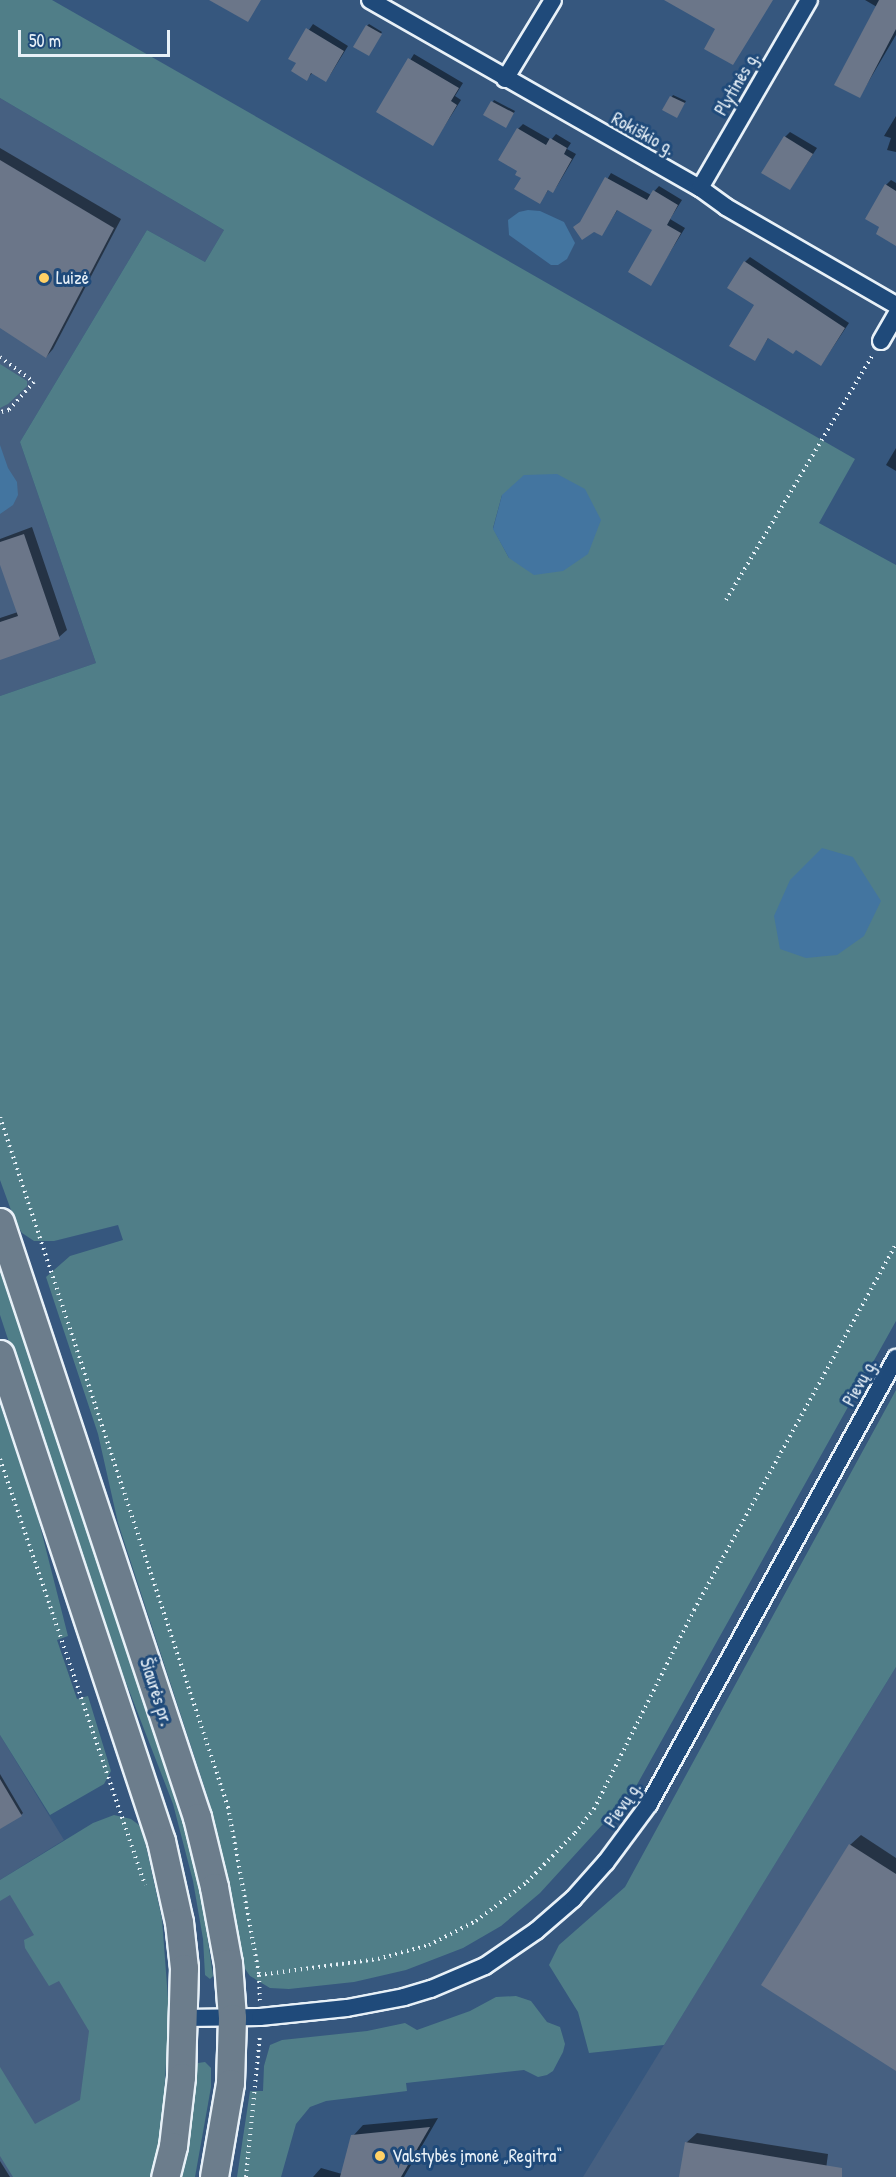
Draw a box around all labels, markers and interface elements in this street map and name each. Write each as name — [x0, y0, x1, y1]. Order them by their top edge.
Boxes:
scale bar — [21, 18, 172, 56]
text: 50 m — [29, 28, 61, 53]
street label: Plytinės g. — [710, 48, 764, 120]
street label: Rokiškio g. — [608, 108, 678, 160]
place label: Luizė — [56, 267, 89, 289]
marker: Luizė — [37, 271, 51, 285]
street label: Pievų g. — [838, 1356, 882, 1410]
street label: Šiaurės pr. — [135, 1655, 177, 1729]
street label: Pievų g. — [600, 1778, 646, 1832]
place label: Valstybės įmonė „Regitra“ — [392, 2145, 562, 2167]
marker: Valstybės įmonė „Regitra“ — [373, 2149, 387, 2163]

